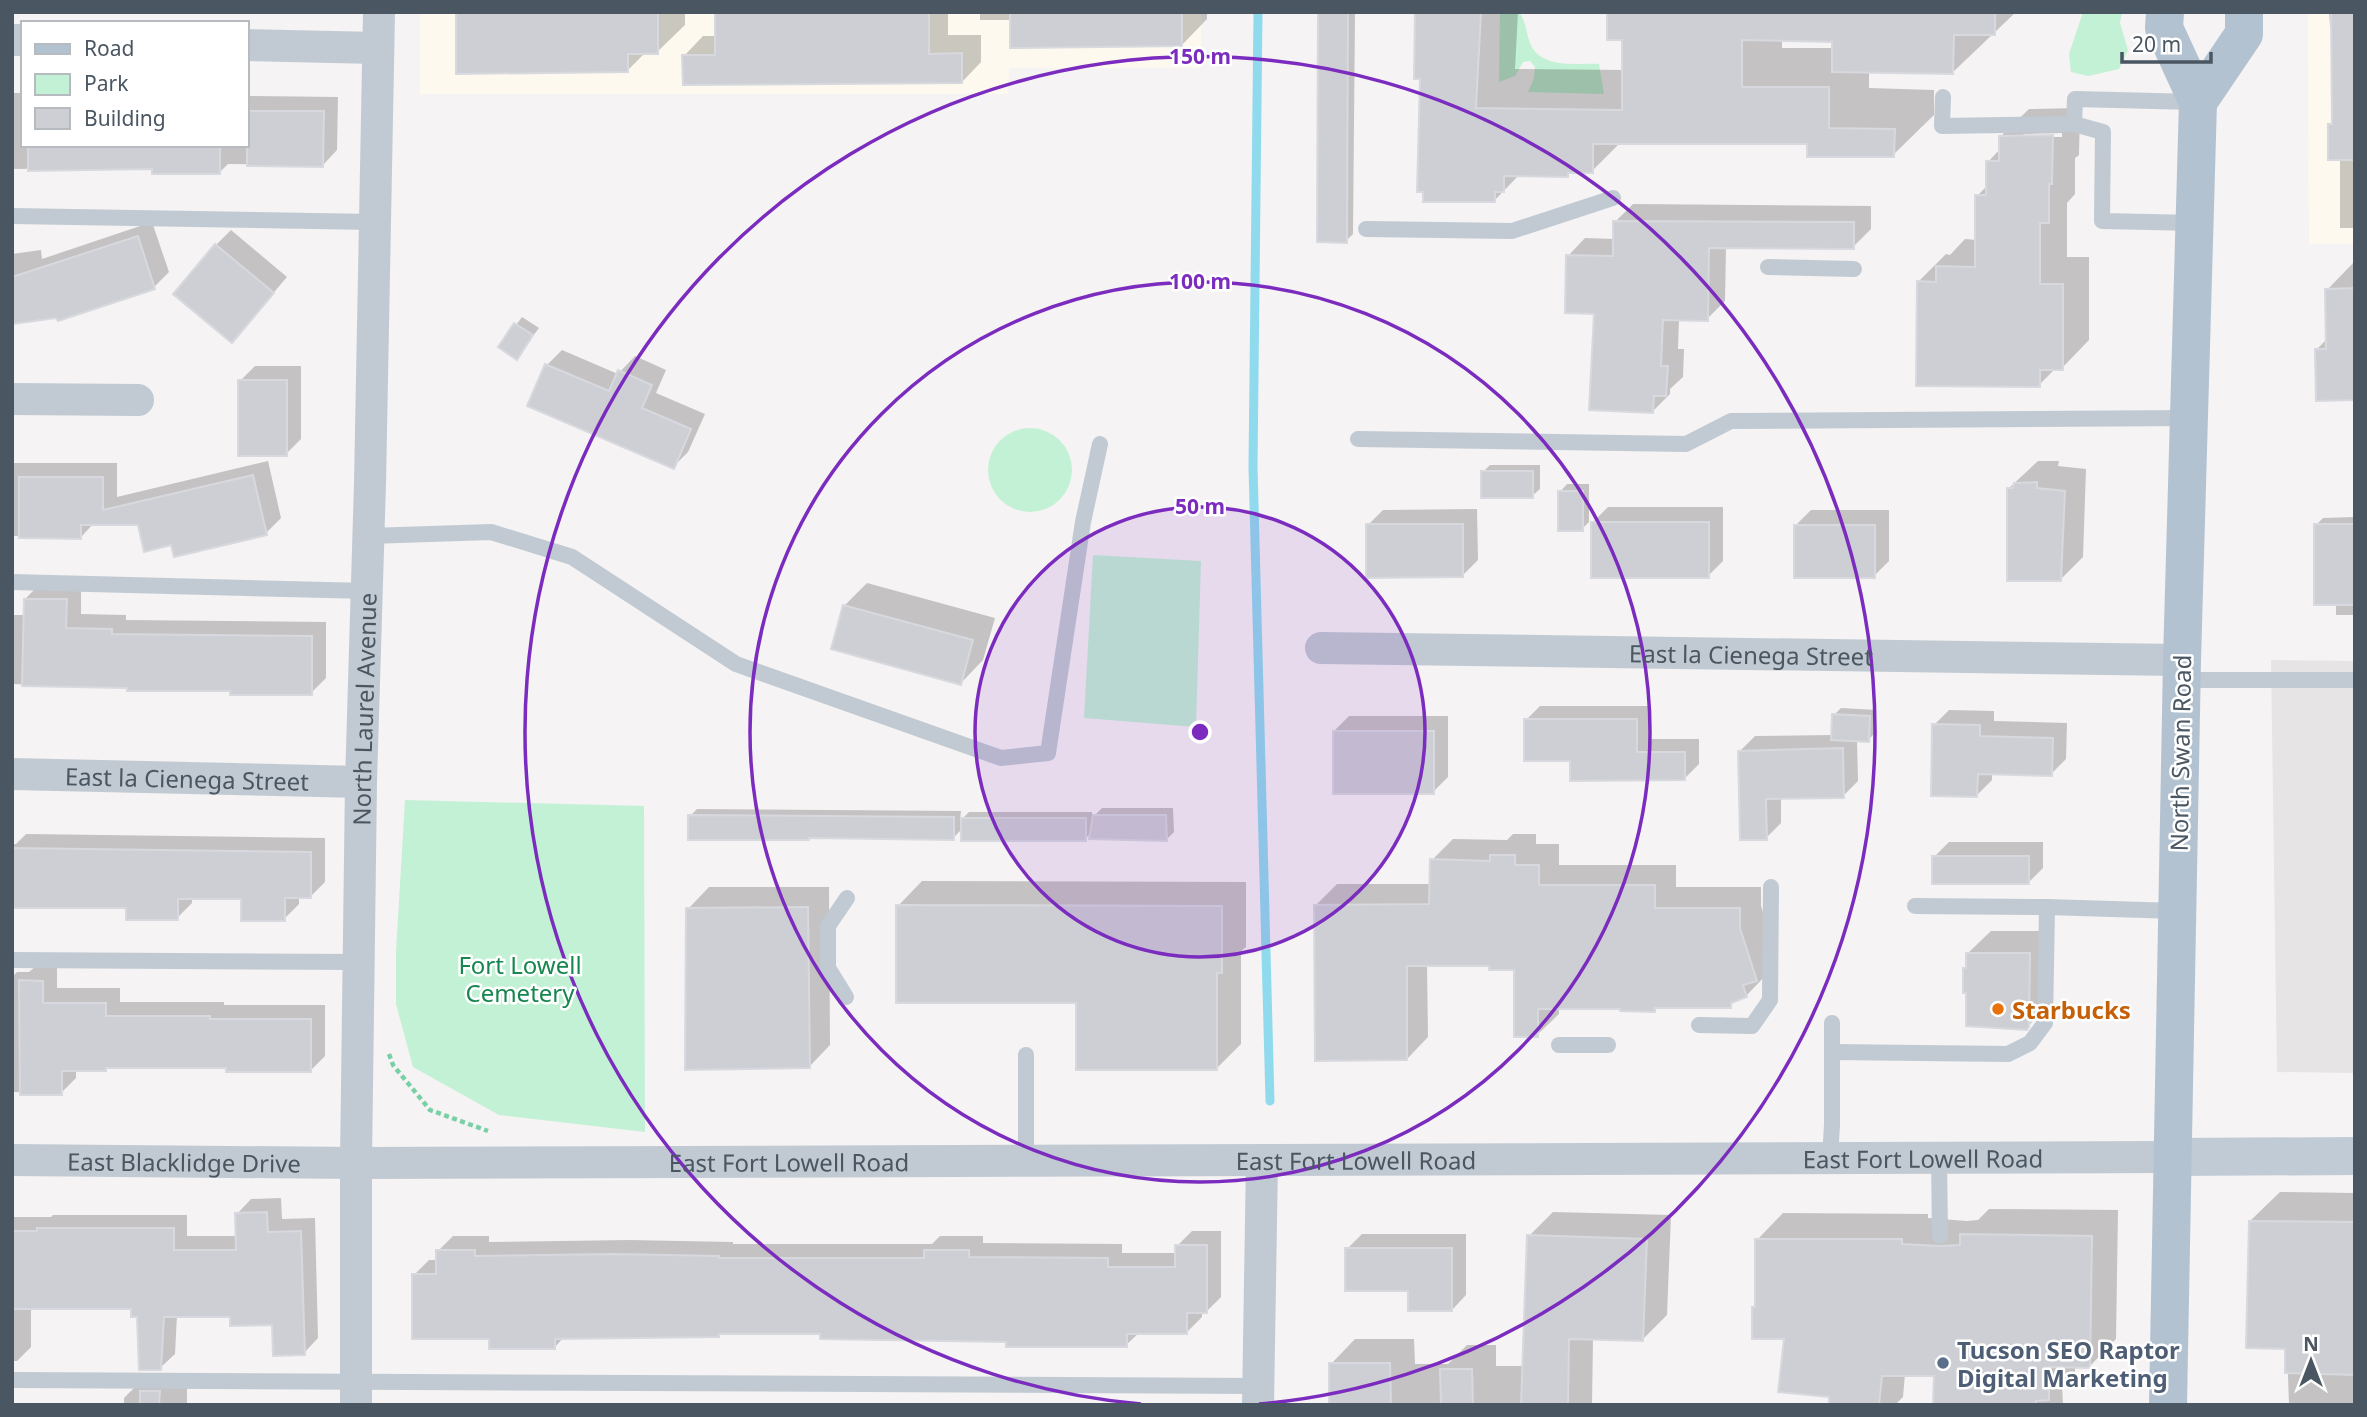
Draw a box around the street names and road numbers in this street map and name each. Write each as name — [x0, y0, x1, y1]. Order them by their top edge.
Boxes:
street label: North Laurel Avenue — [344, 592, 383, 826]
street label: East la Cienega Street — [1629, 636, 1874, 672]
street label: North Swan Road — [2162, 654, 2198, 852]
street label: East la Cienega Street — [65, 759, 310, 797]
street label: East Fort Lowell Road — [1803, 1141, 2043, 1175]
street label: East Fort Lowell Road — [1236, 1143, 1476, 1177]
street label: East Blacklidge Drive — [67, 1144, 301, 1179]
street label: East Fort Lowell Road — [669, 1145, 909, 1178]

